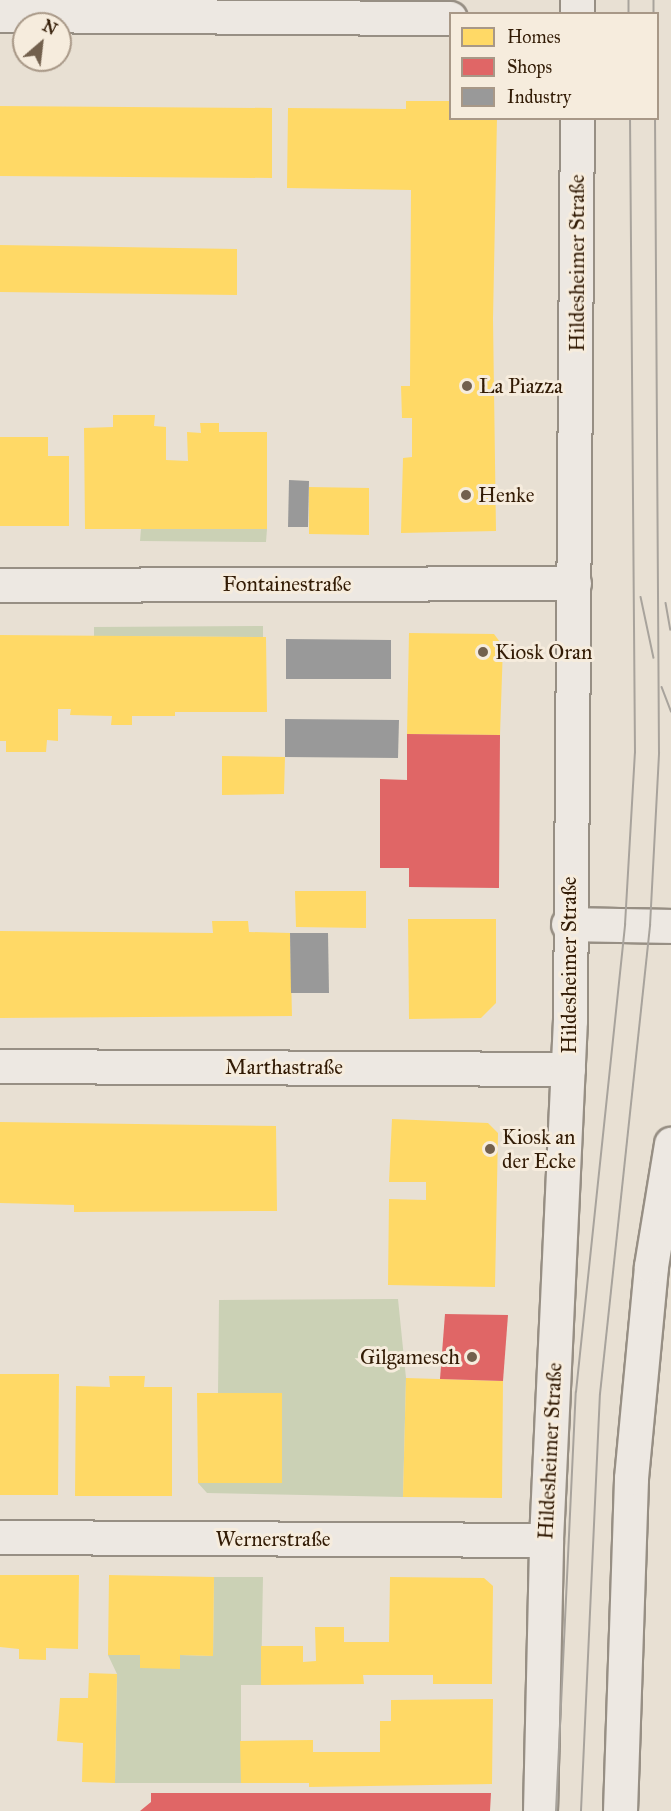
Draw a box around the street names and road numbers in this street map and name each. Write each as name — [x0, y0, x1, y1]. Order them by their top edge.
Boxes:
street label: Hildesheimer Straße — [564, 174, 590, 352]
street label: Fontainestraße — [223, 571, 351, 597]
street label: Hildesheimer Straße — [556, 876, 582, 1054]
street label: Marthastraße — [225, 1054, 343, 1080]
street label: Hildesheimer Straße — [533, 1362, 567, 1540]
street label: Wernerstraße — [215, 1526, 331, 1552]

